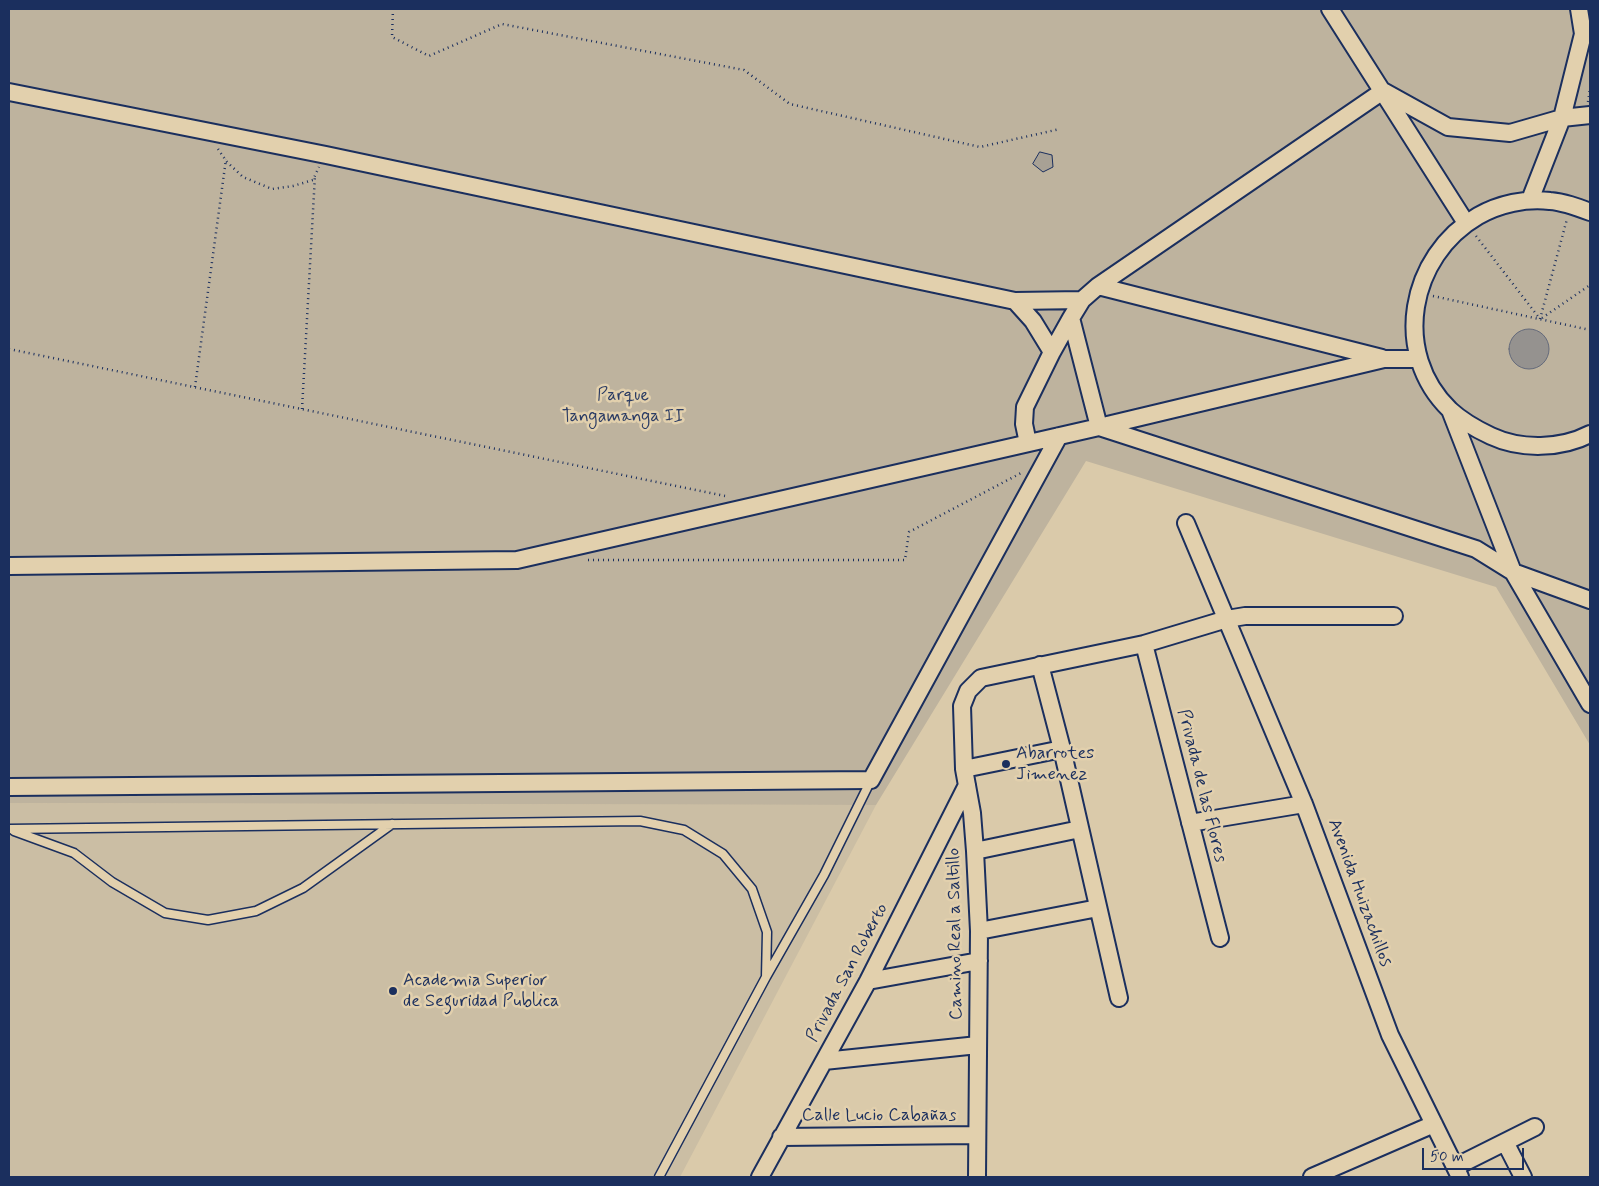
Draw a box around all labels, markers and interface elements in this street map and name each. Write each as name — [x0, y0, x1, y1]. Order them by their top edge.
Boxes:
park label: Parque Tangamanga II — [562, 385, 684, 428]
street label: Privada de las Flores — [1172, 707, 1230, 865]
place label: Abarrotes Jimenez — [1016, 743, 1094, 786]
marker: Abarrotes Jimenez — [1000, 758, 1012, 770]
street label: Avenida Huizachillos — [1322, 816, 1396, 970]
street label: Camino Real a Saltillo — [944, 848, 968, 1020]
street label: Privada San Roberto — [802, 900, 894, 1046]
place label: Academia Superior de Seguridad Publica — [403, 970, 559, 1012]
marker: Academia Superior de Seguridad Publica — [387, 985, 399, 997]
street label: Calle Lucio Cabañas — [802, 1105, 956, 1127]
scale bar — [1424, 1138, 1526, 1170]
text: 50 m — [1430, 1147, 1464, 1167]

